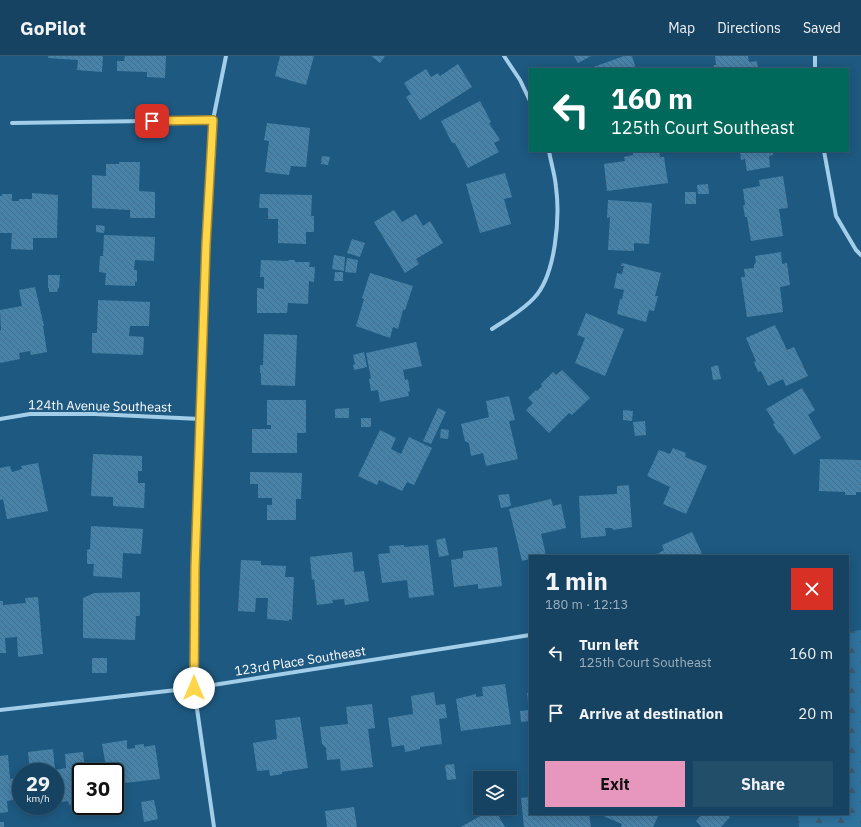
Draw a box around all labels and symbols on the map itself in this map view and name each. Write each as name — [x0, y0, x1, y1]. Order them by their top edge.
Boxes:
pin — [135, 104, 169, 138]
street label: 124th Avenue Southeast — [28, 396, 172, 416]
street label: 123rd Place Southeast — [233, 642, 367, 680]
position arrow — [173, 667, 215, 709]
speed limit sign: 30 — [72, 763, 124, 815]

